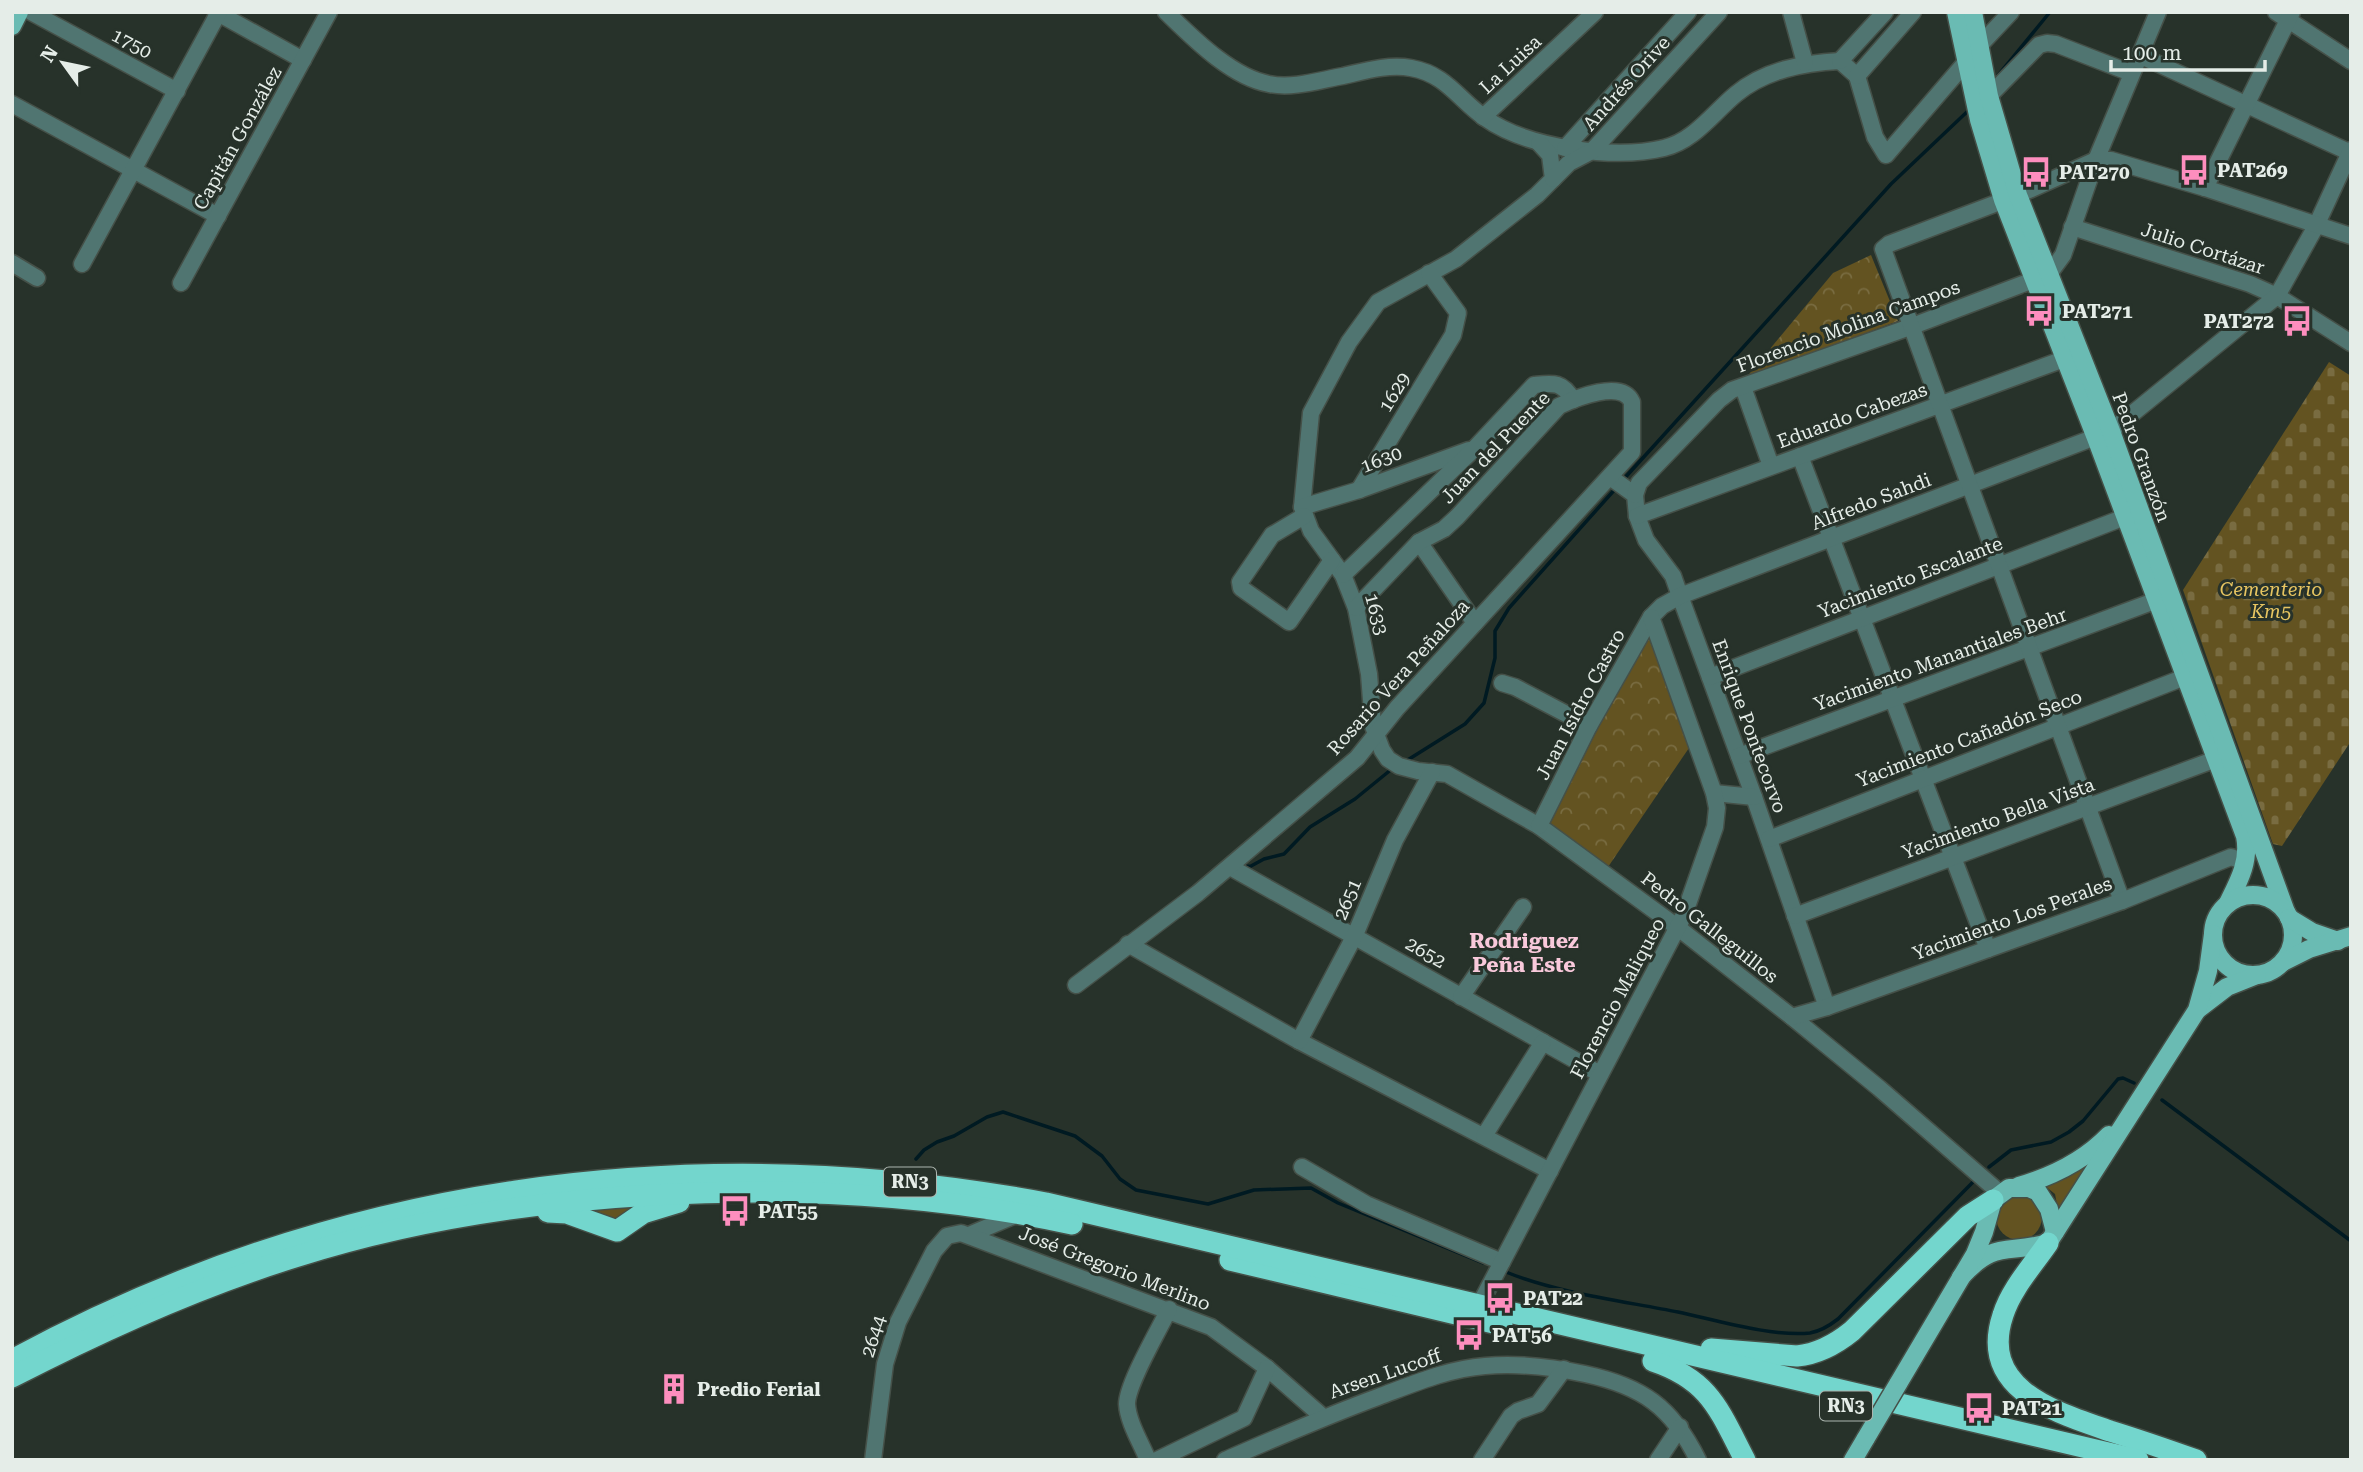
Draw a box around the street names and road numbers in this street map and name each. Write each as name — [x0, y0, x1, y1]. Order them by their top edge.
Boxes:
street label: 1750 — [108, 23, 156, 64]
street label: La Luisa — [1475, 30, 1547, 99]
street label: Andrés Orive — [1578, 31, 1675, 135]
street label: Capitán González — [189, 63, 286, 214]
street label: Julio Cortázar — [2138, 218, 2268, 279]
street label: Florencio Molina Campos — [1734, 275, 1963, 378]
street label: 1629 — [1374, 368, 1415, 416]
street label: Eduardo Cabezas — [1774, 378, 1930, 453]
street label: Juan del Puente — [1436, 386, 1555, 508]
street label: Pedro Granzón — [2107, 389, 2176, 525]
street label: 1630 — [1357, 441, 1405, 478]
street label: Alfredo Sahdi — [1808, 468, 1934, 535]
street label: Yacimiento Escalante — [1815, 532, 2006, 623]
street label: 1633 — [1360, 591, 1393, 638]
street label: Rosario Vera Peñaloza — [1323, 594, 1475, 760]
street label: Yacimiento Manantiales Behr — [1811, 603, 2070, 716]
street label: Juan Isidro Castro — [1531, 625, 1630, 784]
street label: Enrique Pontecorvo — [1707, 636, 1792, 816]
street label: Yacimiento Cañadón Seco — [1853, 685, 2085, 792]
street label: Yacimiento Bella Vista — [1899, 773, 2098, 864]
street label: Pedro Galleguillos — [1637, 867, 1783, 988]
street label: Yacimiento Los Perales — [1909, 872, 2115, 965]
street label: 2651 — [1329, 875, 1366, 923]
street label: Florencio Maliqueo — [1565, 914, 1670, 1083]
street label: 2652 — [1402, 932, 1450, 973]
road number: RN3 — [884, 1168, 936, 1196]
street label: José Gregorio Merlino — [1016, 1221, 1214, 1316]
street label: 2644 — [856, 1312, 891, 1360]
street label: Arsen Lucoff — [1326, 1343, 1445, 1403]
road number: RN3 — [1820, 1392, 1872, 1420]

